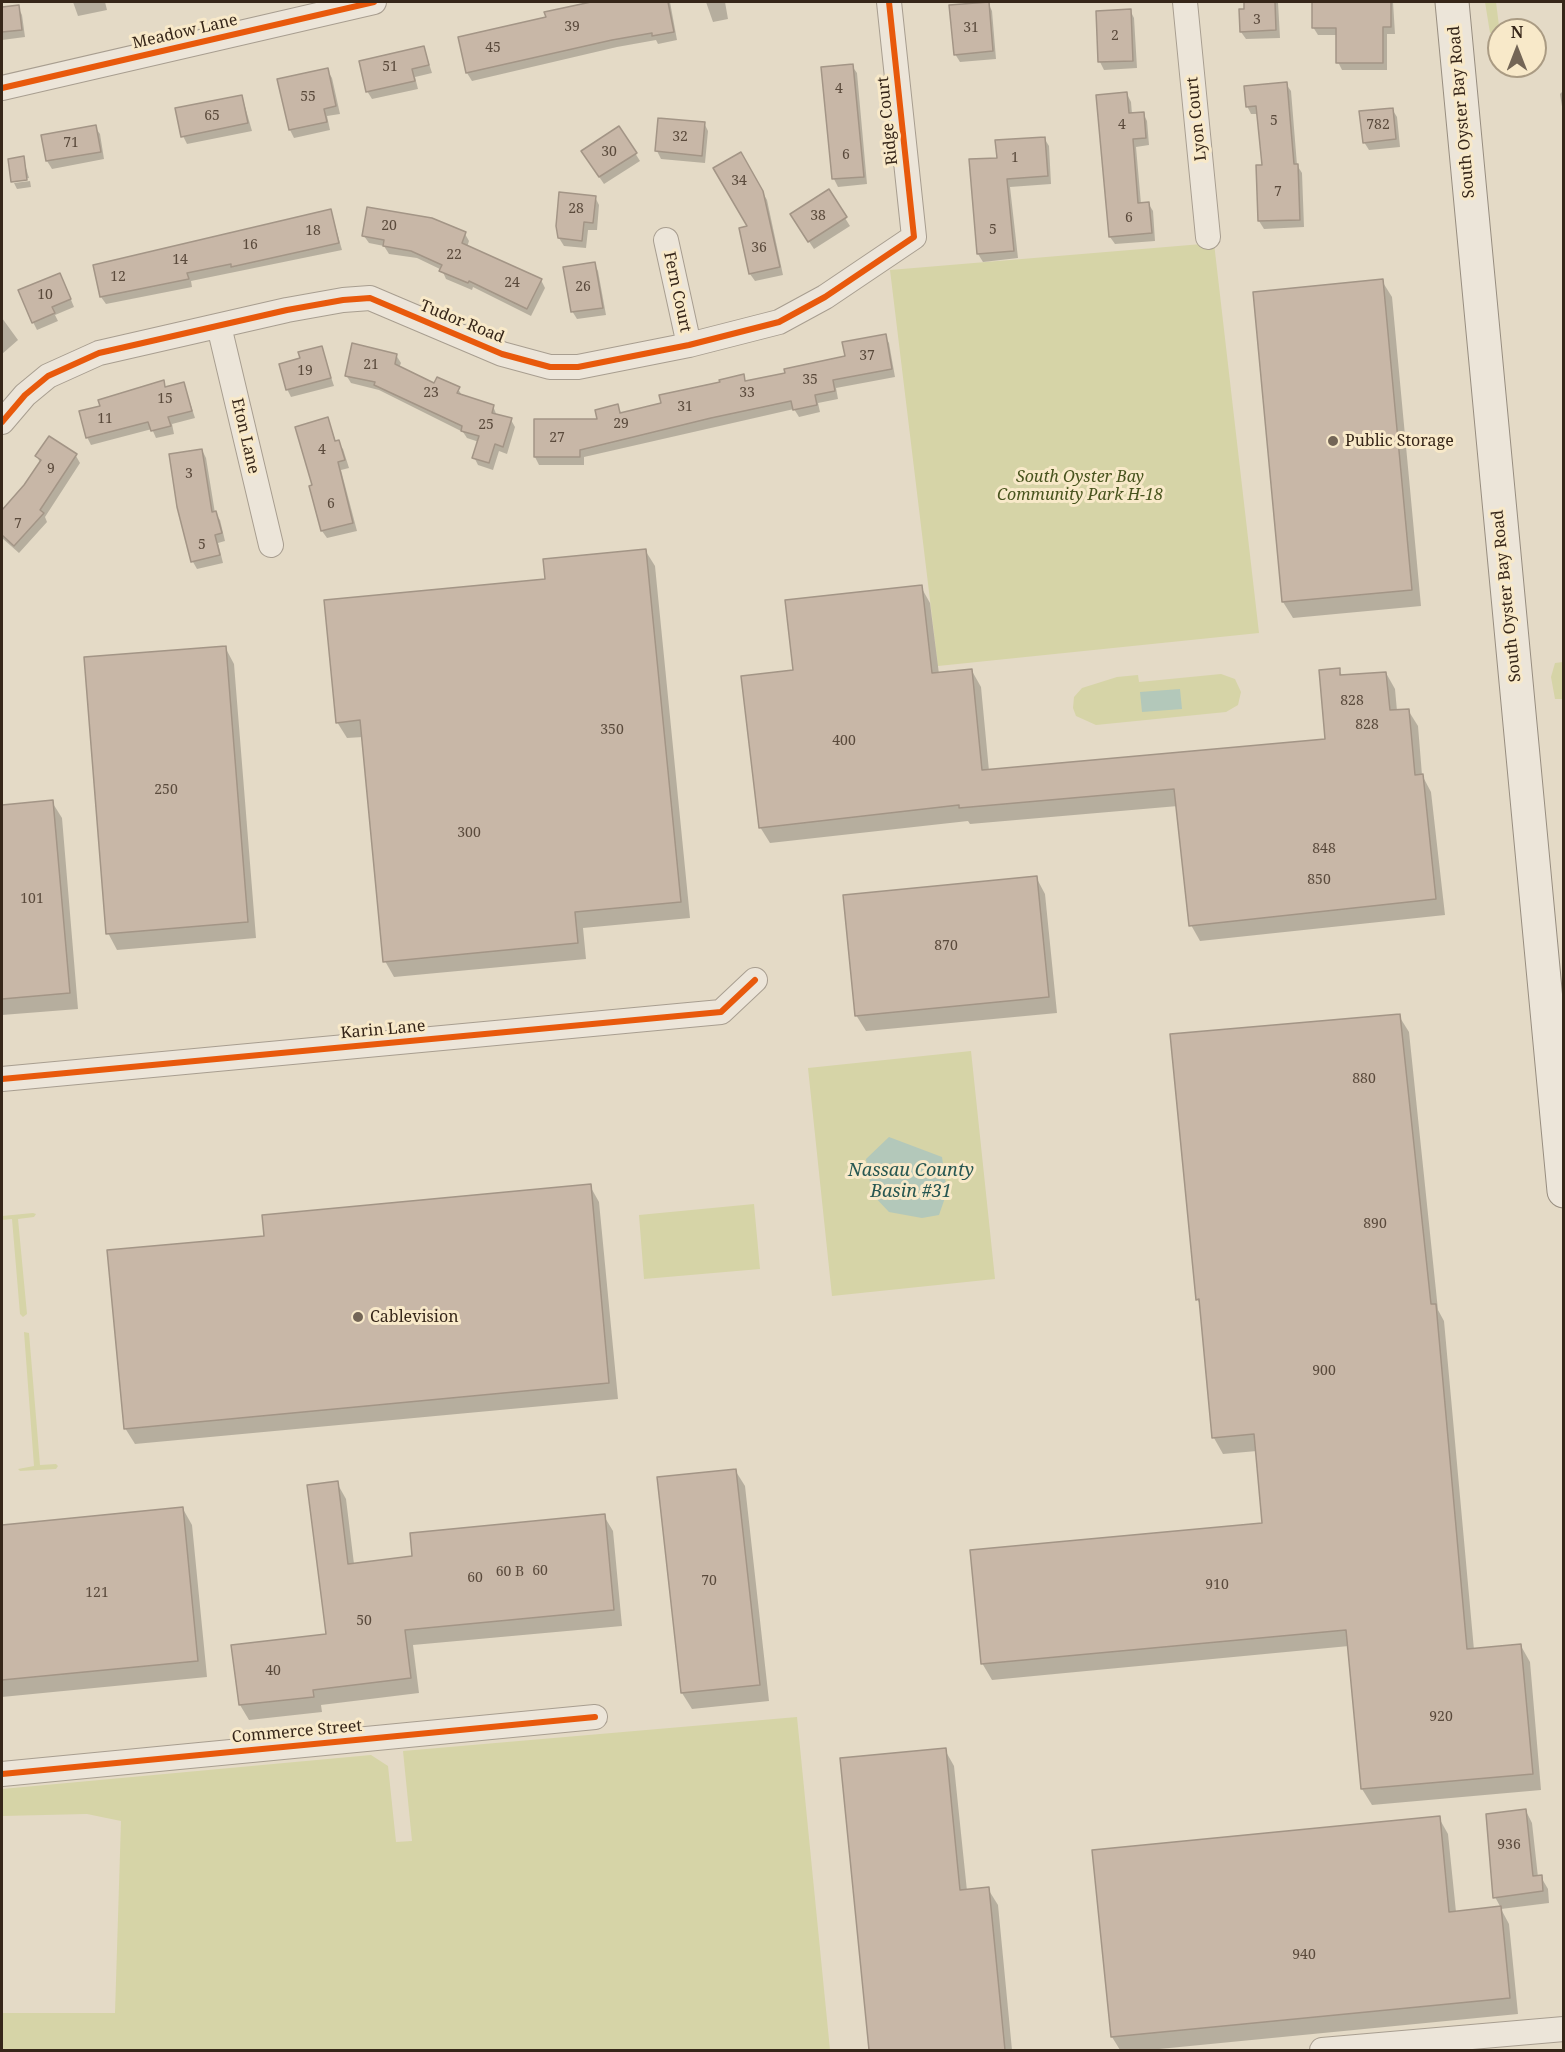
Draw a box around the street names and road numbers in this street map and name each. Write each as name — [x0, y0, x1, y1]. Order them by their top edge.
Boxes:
street label: Meadow Lane — [130, 11, 240, 53]
street label: South Oyster Bay Road — [1445, 25, 1479, 199]
street label: Ridge Court — [874, 76, 902, 166]
street label: Lyon Court — [1183, 76, 1211, 162]
street label: Fern Court — [659, 250, 695, 334]
street label: Tudor Road — [417, 296, 507, 348]
street label: Eton Lane — [227, 396, 263, 476]
street label: South Oyster Bay Road — [1488, 509, 1526, 683]
street label: Karin Lane — [340, 1017, 426, 1043]
street label: Commerce Street — [231, 1717, 363, 1747]

